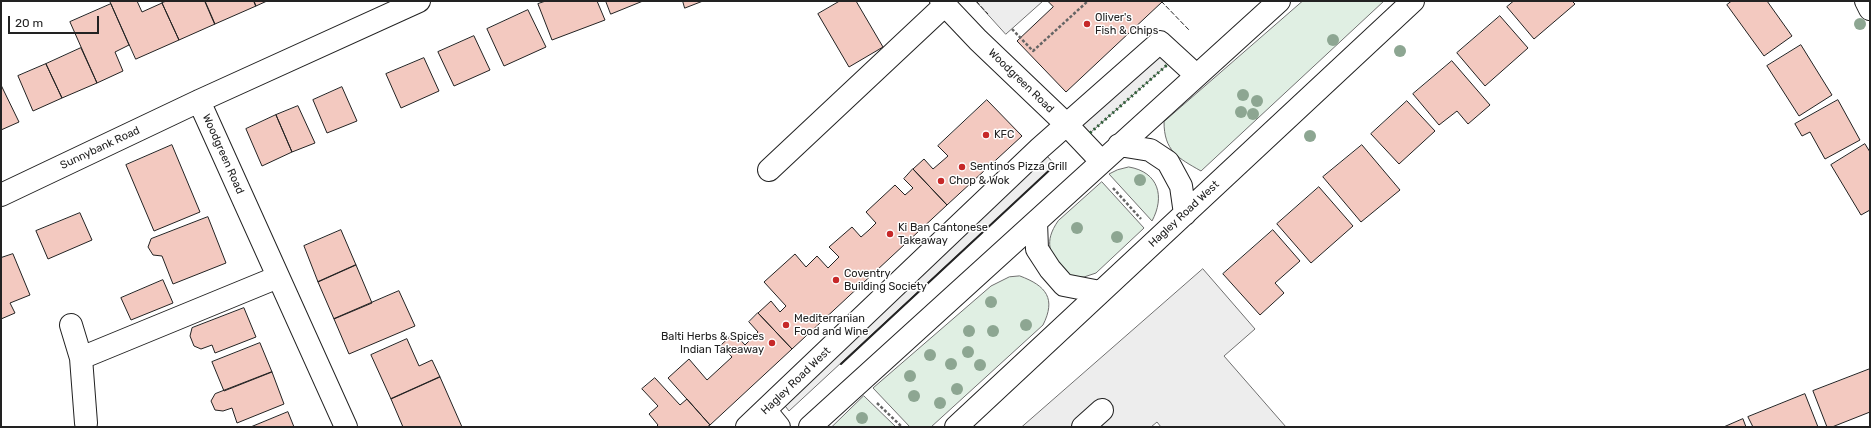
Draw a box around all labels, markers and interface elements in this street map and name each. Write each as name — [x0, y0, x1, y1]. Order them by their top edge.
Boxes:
scale bar — [10, 8, 101, 34]
place label: Oliver's Fish & Chips — [1095, 11, 1158, 37]
text: 20 m — [15, 16, 43, 30]
marker: Oliver's Fish & Chips — [1082, 19, 1092, 29]
street label: Woodgreen Road — [985, 46, 1057, 116]
street label: Woodgreen Road — [199, 112, 247, 196]
street label: Sunnybank Road — [58, 124, 142, 172]
place label: KFC — [994, 128, 1014, 142]
marker: KFC — [981, 130, 991, 140]
place label: Sentinos Pizza Grill — [970, 160, 1067, 174]
marker: Sentinos Pizza Grill — [957, 162, 967, 172]
place label: Chop & Wok — [949, 174, 1009, 188]
marker: Chop & Wok — [936, 176, 946, 186]
street label: Hagley Road West — [1146, 178, 1222, 250]
place label: Ki Ban Cantonese Takeaway — [898, 221, 988, 247]
marker: Ki Ban Cantonese Takeaway — [885, 229, 895, 239]
place label: Coventry Building Society — [844, 267, 927, 293]
marker: Coventry Building Society — [831, 275, 841, 285]
place label: Mediterranian Food and Wine — [794, 312, 868, 338]
marker: Mediterranian Food and Wine — [781, 320, 791, 330]
place label: Balti Herbs & Spices Indian Takeaway — [661, 330, 764, 356]
marker: Balti Herbs & Spices Indian Takeaway — [767, 338, 777, 348]
street label: Hagley Road West — [759, 345, 833, 417]

